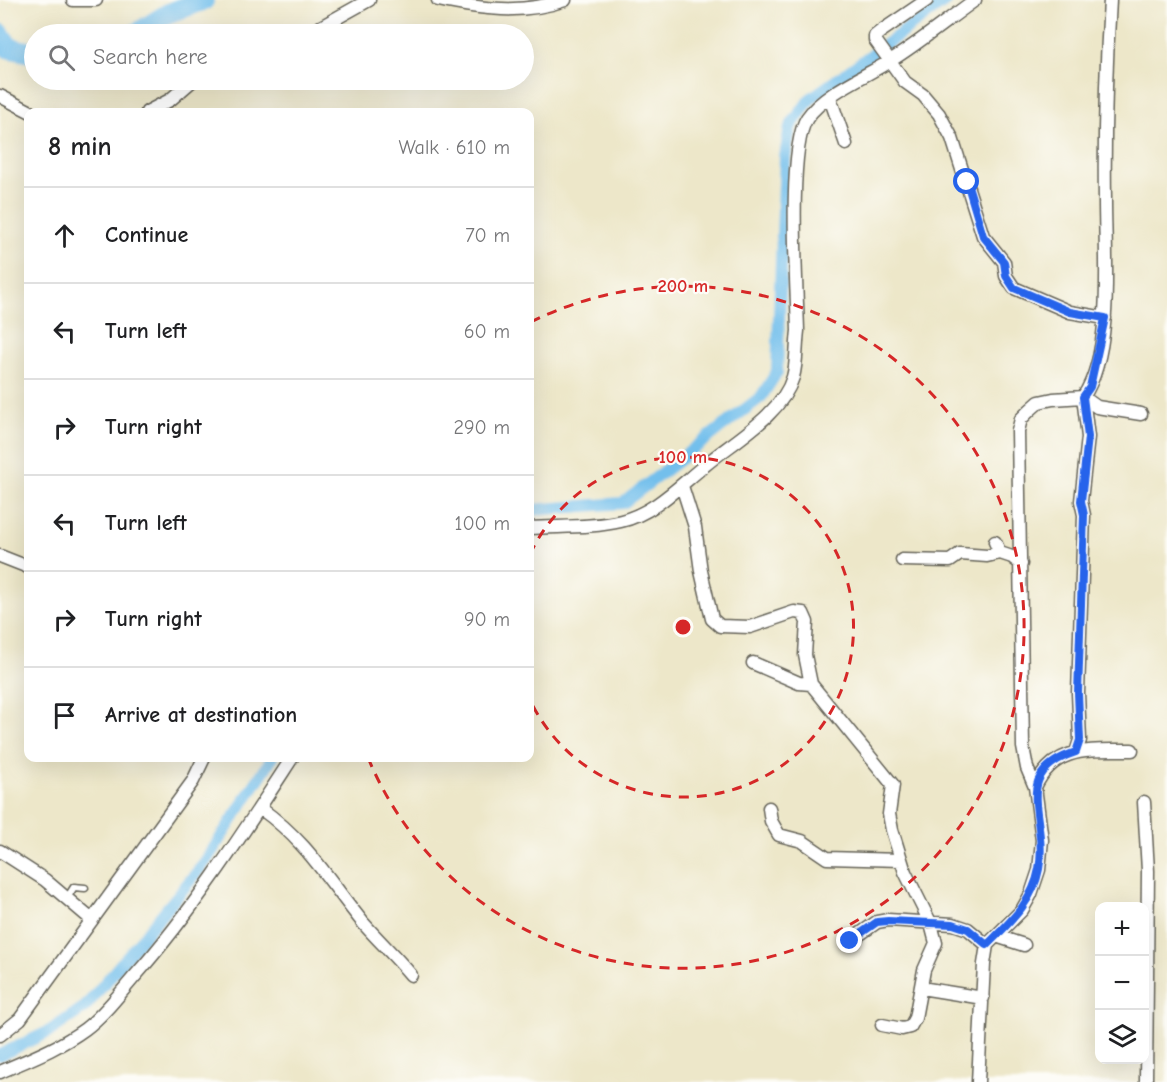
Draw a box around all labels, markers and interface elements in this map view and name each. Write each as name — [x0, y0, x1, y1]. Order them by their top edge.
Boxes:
search box — [24, 24, 534, 90]
icon: search — [45, 41, 78, 74]
text: Search here — [93, 44, 208, 70]
text: 8 min — [48, 132, 112, 162]
text: Walk · 610 m — [399, 136, 510, 159]
route start — [953, 168, 979, 194]
icon: ahead — [48, 219, 81, 252]
text: Continue — [105, 222, 188, 248]
text: 70 m — [465, 224, 510, 247]
text: 200 m — [658, 276, 708, 297]
icon: left — [48, 315, 81, 348]
text: Turn left — [105, 318, 187, 344]
text: 60 m — [464, 320, 510, 343]
icon: right — [48, 411, 81, 444]
text: Turn right — [105, 414, 202, 440]
text: 290 m — [454, 416, 510, 439]
text: 100 m — [659, 447, 707, 468]
icon: left — [48, 507, 81, 540]
text: Turn left — [105, 510, 187, 536]
text: 100 m — [455, 512, 510, 535]
icon: right — [48, 603, 81, 636]
text: Turn right — [105, 606, 202, 632]
text: 90 m — [464, 608, 510, 631]
centre of rings — [673, 617, 693, 637]
icon: arrive — [48, 699, 81, 732]
text: Arrive at destination — [105, 702, 297, 728]
map controls — [1095, 902, 1149, 1064]
button: + — [1095, 902, 1149, 956]
route end — [836, 927, 862, 953]
button: − — [1095, 956, 1149, 1010]
button: layers — [1095, 1010, 1149, 1064]

